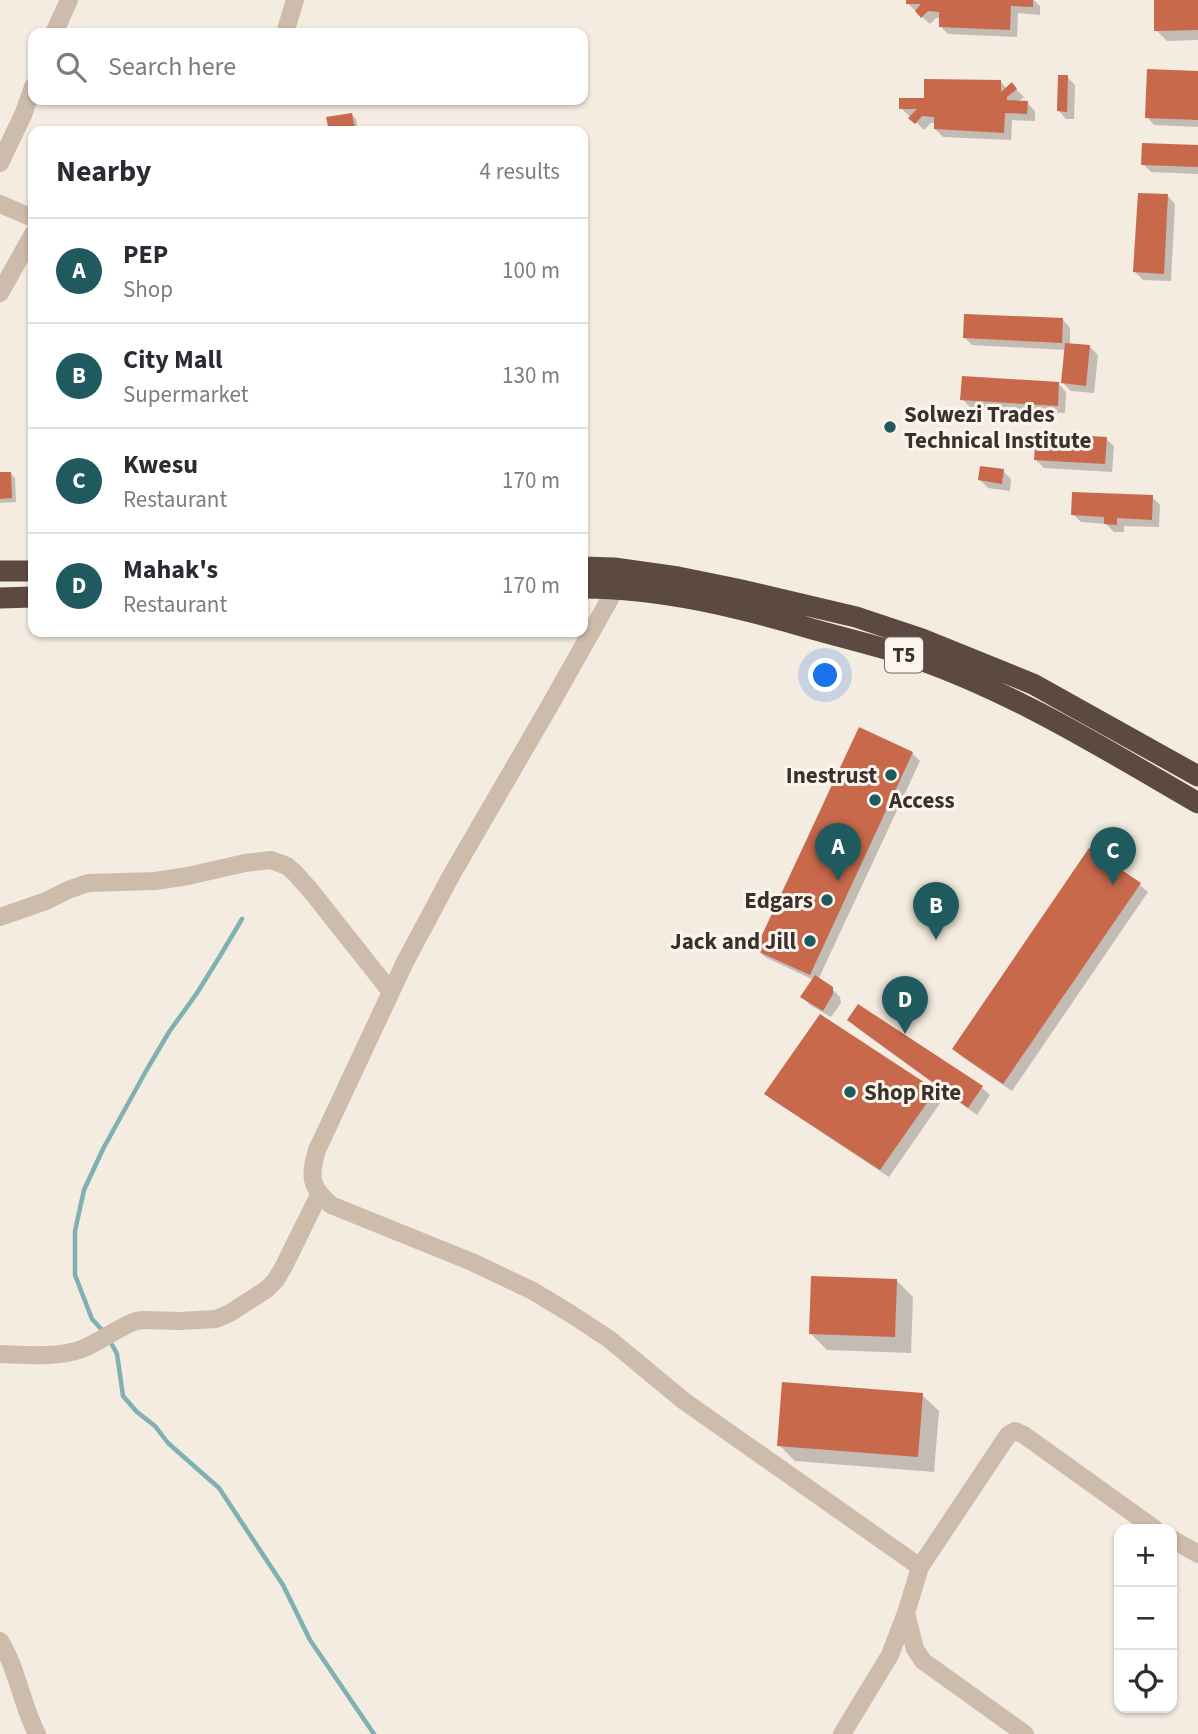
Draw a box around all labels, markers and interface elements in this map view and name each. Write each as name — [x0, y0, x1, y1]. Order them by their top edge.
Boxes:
search box — [28, 28, 588, 105]
icon: search — [52, 48, 90, 86]
text: Search here — [108, 48, 236, 85]
text: Nearby — [56, 150, 151, 193]
text: 4 results — [480, 155, 560, 188]
text: PEP — [123, 236, 168, 273]
text: A — [72, 254, 86, 287]
text: 100 m — [502, 254, 560, 287]
text: Shop — [123, 273, 173, 306]
text: City Mall — [123, 341, 222, 378]
text: B — [72, 359, 86, 392]
text: 130 m — [502, 359, 560, 392]
text: Supermarket — [123, 378, 249, 411]
place label: Solwezi Trades Technical Institute — [904, 398, 1091, 457]
marker: Solwezi Trades Technical Institute — [882, 419, 898, 435]
text: Kwesu — [123, 446, 198, 483]
text: C — [72, 464, 86, 497]
text: 170 m — [502, 464, 560, 497]
text: Restaurant — [123, 483, 227, 516]
text: Mahak's — [123, 551, 218, 588]
text: D — [72, 569, 86, 602]
text: 170 m — [502, 569, 560, 602]
text: Restaurant — [123, 588, 227, 621]
road number: T5 — [885, 638, 923, 672]
your location — [808, 658, 842, 692]
place label: Inestrust — [786, 759, 877, 792]
marker: Inestrust — [883, 767, 899, 783]
place label: Access — [888, 784, 955, 817]
marker: Access — [867, 792, 883, 808]
pin: A — [815, 823, 861, 881]
pin: C — [1090, 827, 1136, 885]
pin: B — [913, 882, 959, 940]
place label: Edgars — [744, 884, 813, 917]
marker: Edgars — [819, 892, 835, 908]
place label: Jack and Jill — [670, 925, 796, 958]
marker: Jack and Jill — [802, 933, 818, 949]
pin: D — [882, 976, 928, 1034]
place label: Shop Rite — [864, 1076, 961, 1109]
marker: Shop Rite — [842, 1084, 858, 1100]
map controls — [1114, 1524, 1177, 1713]
button: + — [1114, 1524, 1177, 1587]
button: − — [1114, 1587, 1177, 1650]
button: locate — [1114, 1650, 1177, 1713]

